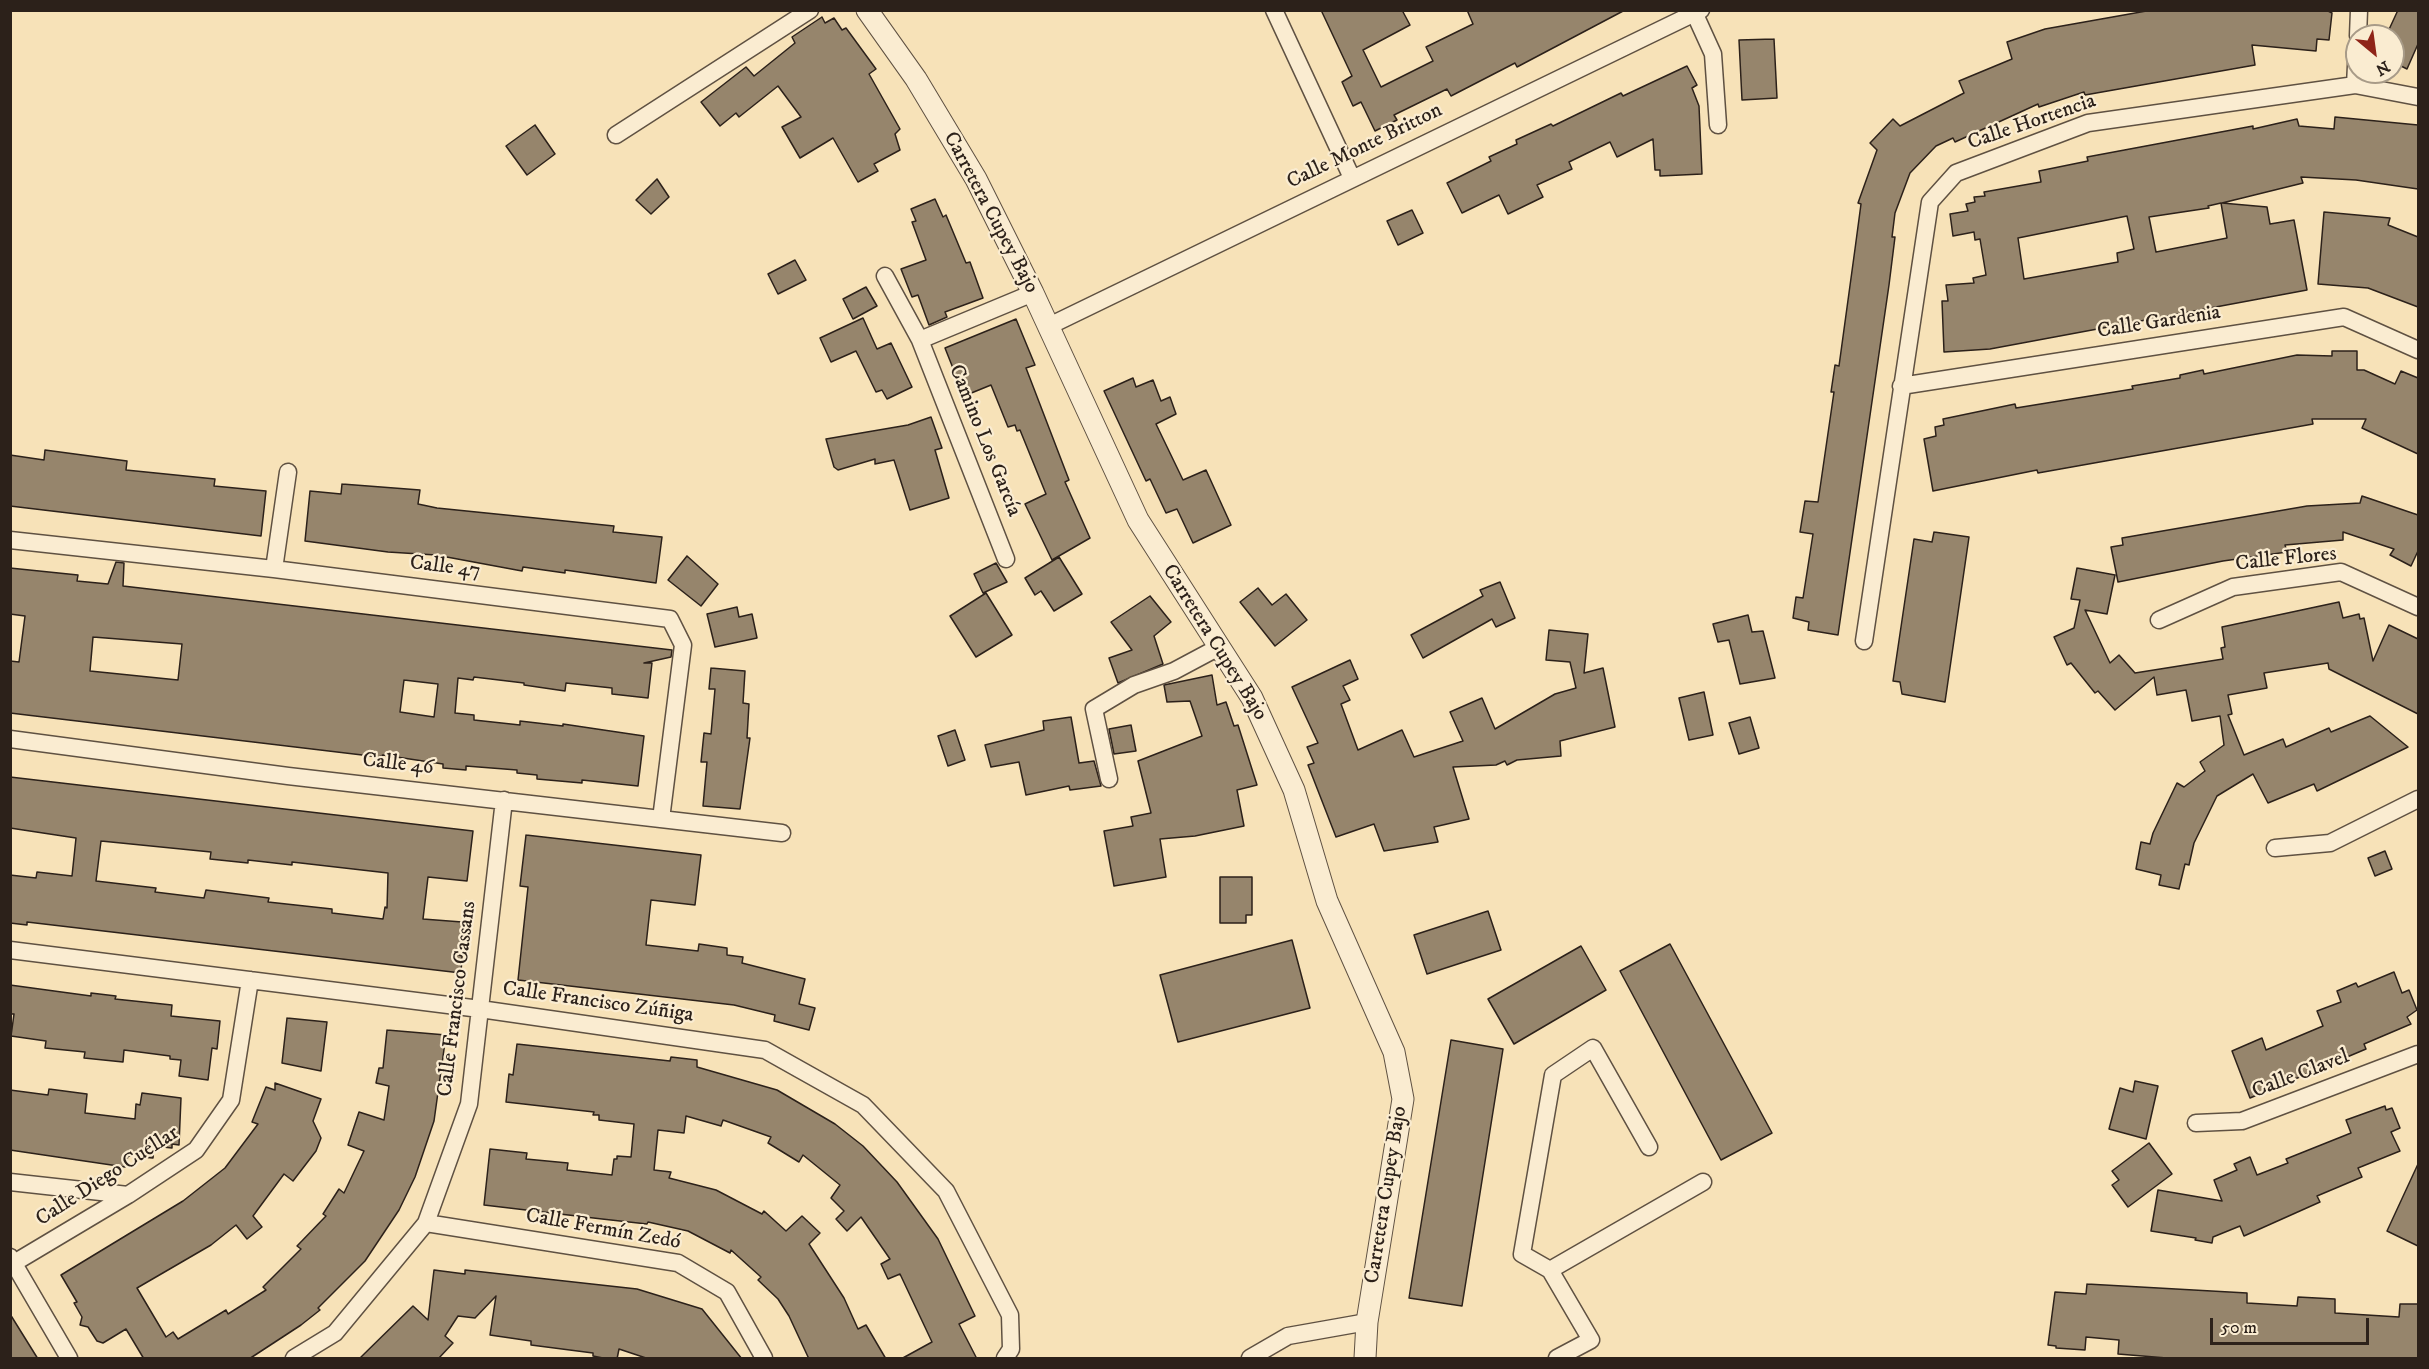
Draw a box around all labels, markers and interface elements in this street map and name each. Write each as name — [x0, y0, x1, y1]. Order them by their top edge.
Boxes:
north arrow — [2345, 24, 2405, 84]
text: N — [2372, 56, 2393, 80]
street label: Calle Hortencia — [1965, 89, 2099, 157]
street label: Calle Monte Britton — [1283, 99, 1447, 195]
street label: Carretera Cupey Bajo — [937, 128, 1043, 298]
street label: Calle Gardenia — [2096, 301, 2222, 345]
street label: Camino Los García — [942, 362, 1026, 520]
street label: Calle Flores — [2234, 542, 2338, 578]
street label: Calle 47 — [408, 551, 482, 585]
street label: Carretera Cupey Bajo — [1156, 560, 1272, 726]
street label: Calle 46 — [361, 749, 435, 781]
street label: Calle Francisco Cassans — [433, 900, 483, 1098]
street label: Calle Francisco Zúñiga — [501, 977, 695, 1029]
street label: Calle Clavel — [2249, 1045, 2353, 1105]
street label: Carretera Cupey Bajo — [1361, 1105, 1413, 1285]
street label: Calle Diego Cuéllar — [32, 1121, 184, 1233]
street label: Calle Fermín Zedó — [523, 1204, 683, 1256]
scale bar — [2213, 1306, 2372, 1344]
text: 50 m — [2221, 1317, 2257, 1339]

